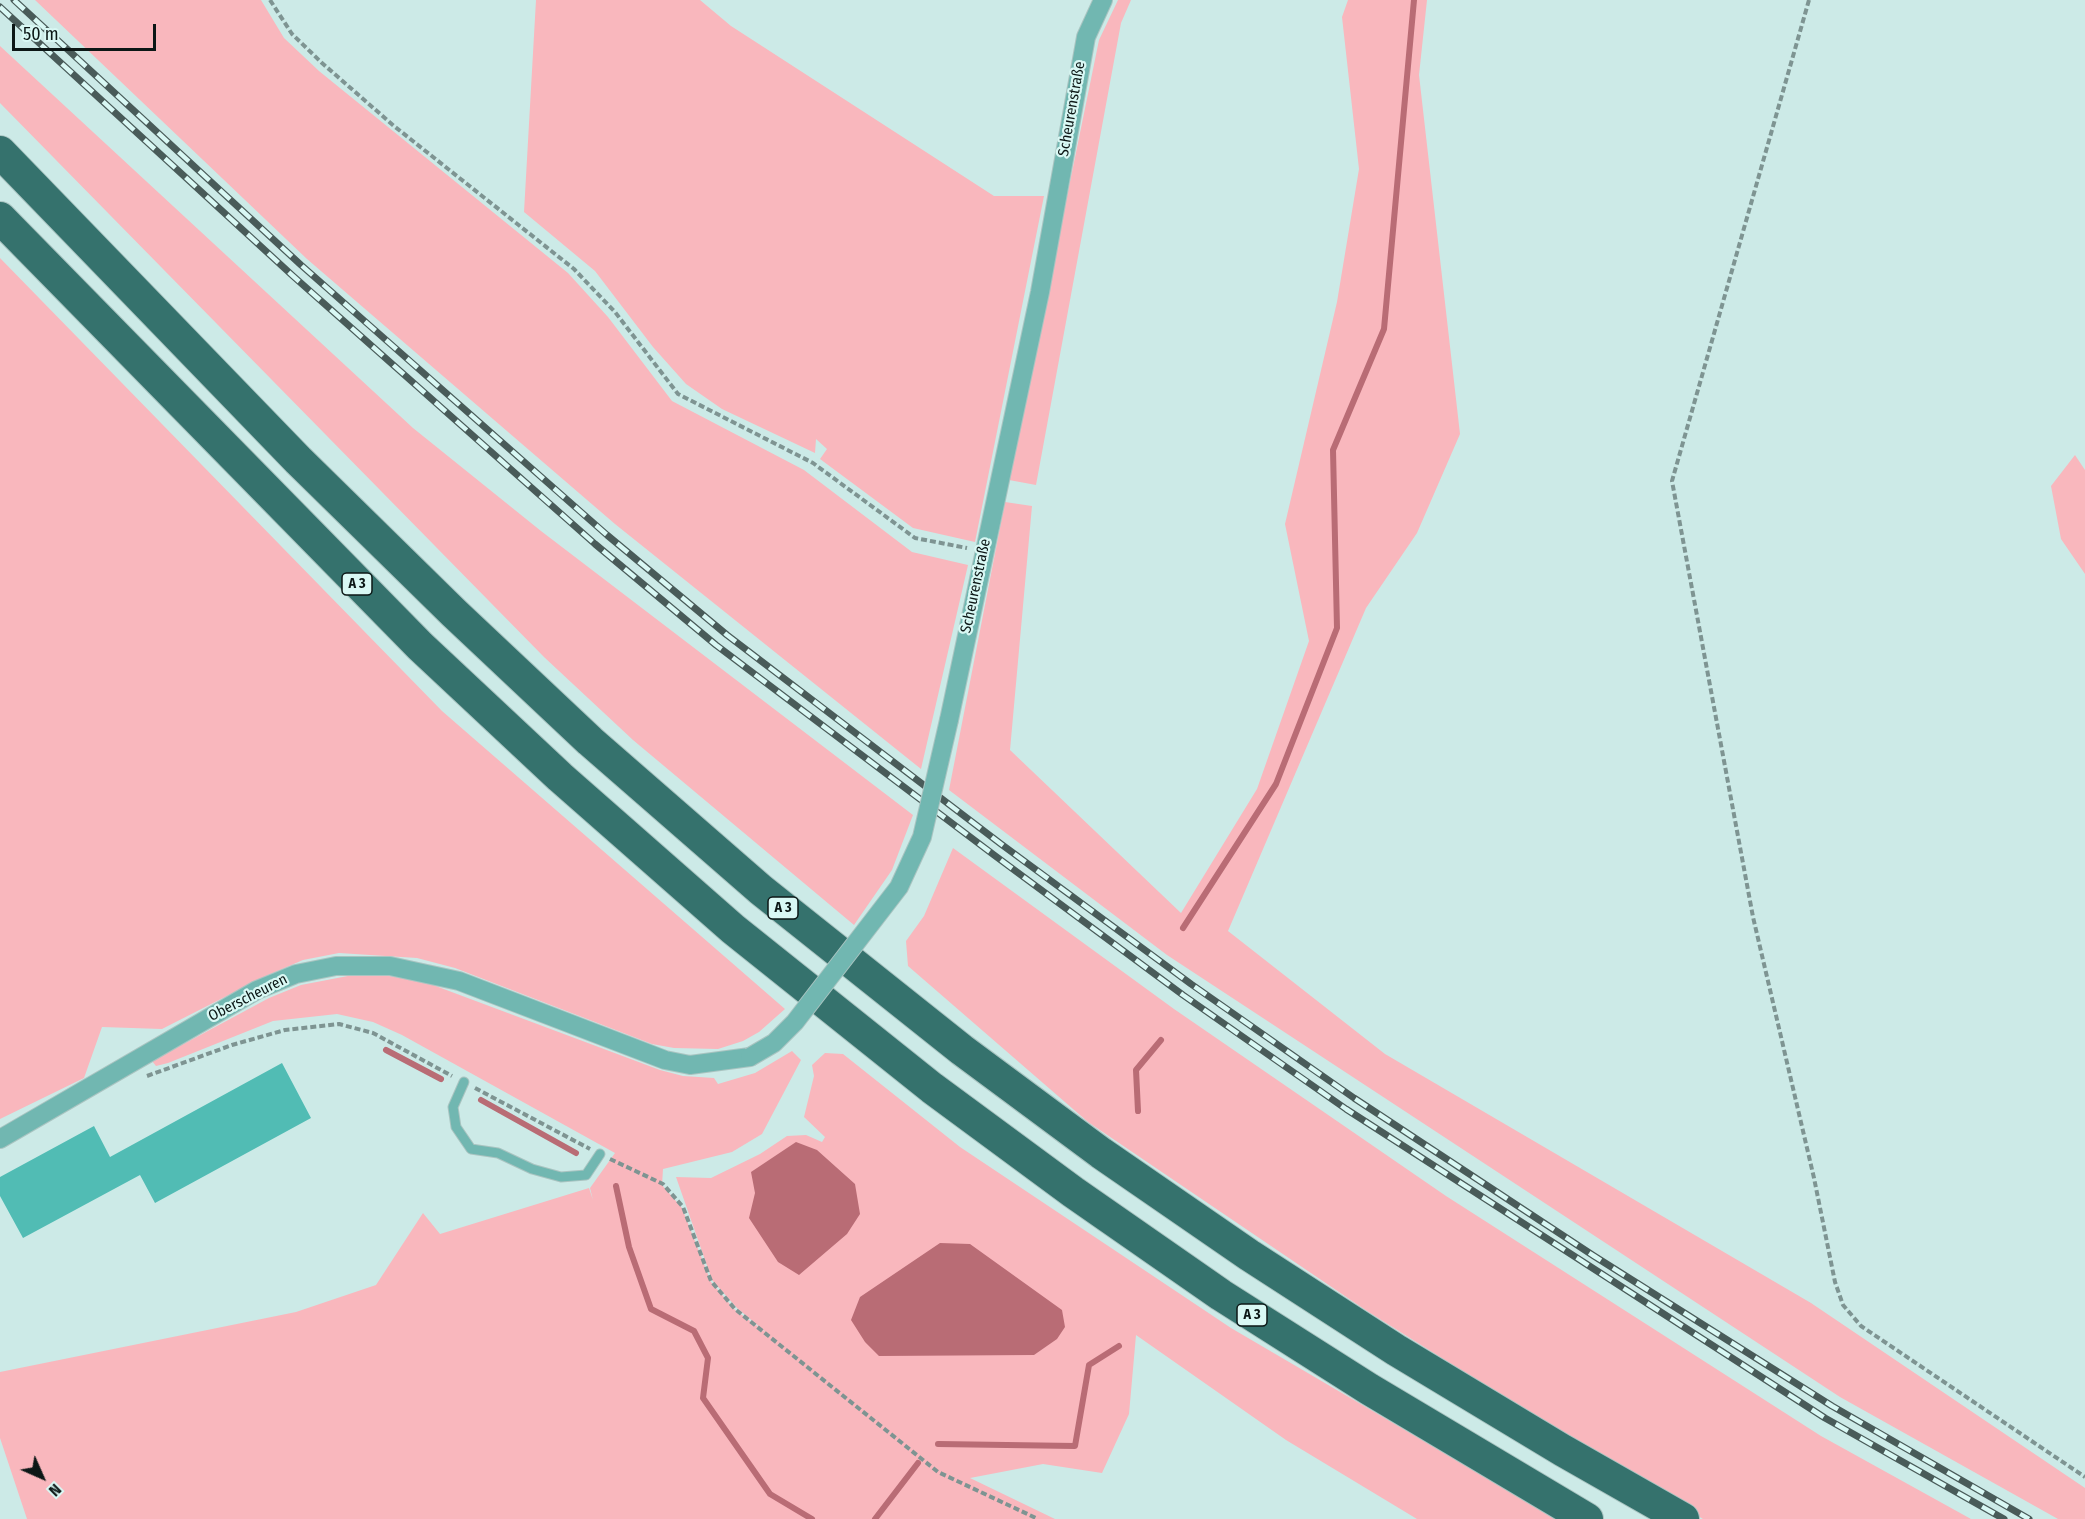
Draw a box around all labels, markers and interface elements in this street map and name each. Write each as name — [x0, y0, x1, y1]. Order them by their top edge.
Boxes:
scale bar — [15, 12, 159, 50]
text: 50 m — [23, 23, 59, 45]
street label: Scheurenstraße — [1055, 60, 1089, 158]
street label: Scheurenstraße — [957, 537, 995, 635]
road number: A 3 — [342, 573, 372, 595]
road number: A 3 — [768, 897, 798, 919]
street label: Oberscheuren — [206, 970, 290, 1026]
road number: A 3 — [1237, 1304, 1267, 1326]
north arrow — [12, 1447, 72, 1507]
text: N — [45, 1480, 65, 1500]

